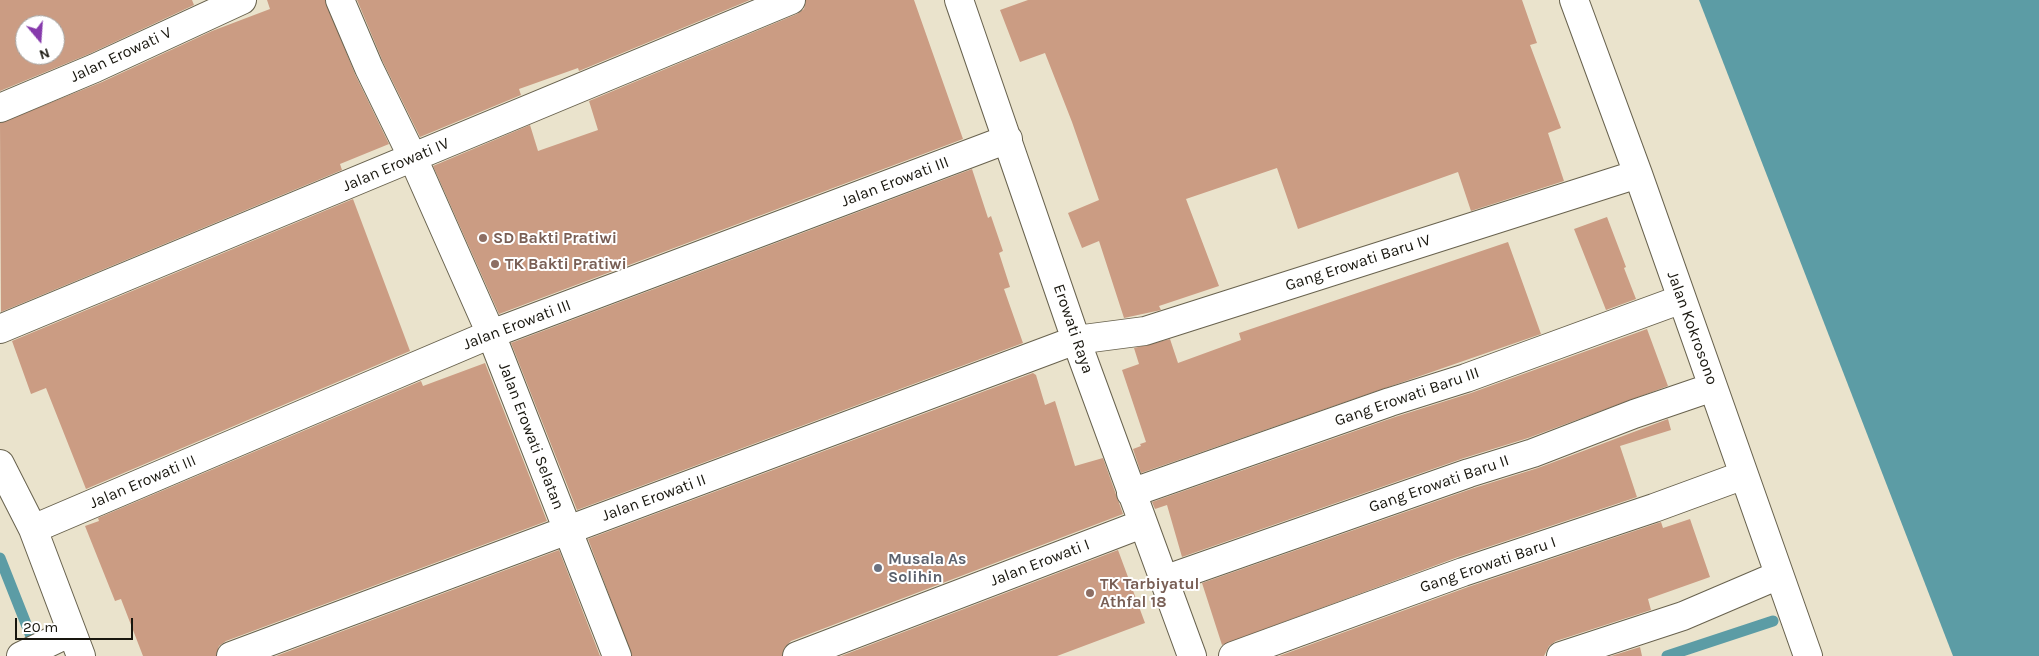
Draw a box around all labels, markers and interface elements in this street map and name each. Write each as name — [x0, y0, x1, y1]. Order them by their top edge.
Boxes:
north arrow — [15, 15, 65, 65]
street label: Jalan Erowati V — [67, 23, 175, 87]
text: N — [37, 44, 52, 63]
street label: Jalan Erowati IV — [340, 134, 452, 196]
street label: Jalan Erowati III — [838, 153, 952, 211]
place label: SD Bakti Pratiwi — [493, 228, 617, 248]
street label: Gang Erowati Baru IV — [1283, 230, 1433, 296]
marker: SD Bakti Pratiwi — [477, 232, 489, 244]
place label: TK Bakti Pratiwi — [505, 254, 627, 274]
marker: TK Bakti Pratiwi — [489, 258, 501, 270]
street label: Jalan Kokrosono — [1663, 269, 1721, 387]
street label: Erowati Raya — [1049, 282, 1097, 376]
street label: Jalan Erowati III — [460, 296, 574, 354]
street label: Jalan Erowati Selatan — [494, 360, 568, 512]
street label: Gang Erowati Baru III — [1332, 363, 1482, 431]
street label: Jalan Erowati III — [87, 451, 199, 513]
street label: Gang Erowati Baru II — [1366, 451, 1512, 517]
street label: Jalan Erowati II — [599, 470, 709, 526]
street label: Gang Erowati Baru I — [1417, 533, 1559, 597]
street label: Jalan Erowati I — [988, 535, 1092, 591]
place label: Musala As Solihin — [888, 549, 967, 587]
marker: Musala As Solihin — [872, 562, 884, 574]
place label: TK Tarbiyatul Athfal 18 — [1100, 574, 1199, 612]
marker: TK Tarbiyatul Athfal 18 — [1084, 587, 1096, 599]
scale bar — [18, 608, 135, 640]
text: 20 m — [23, 618, 58, 636]

